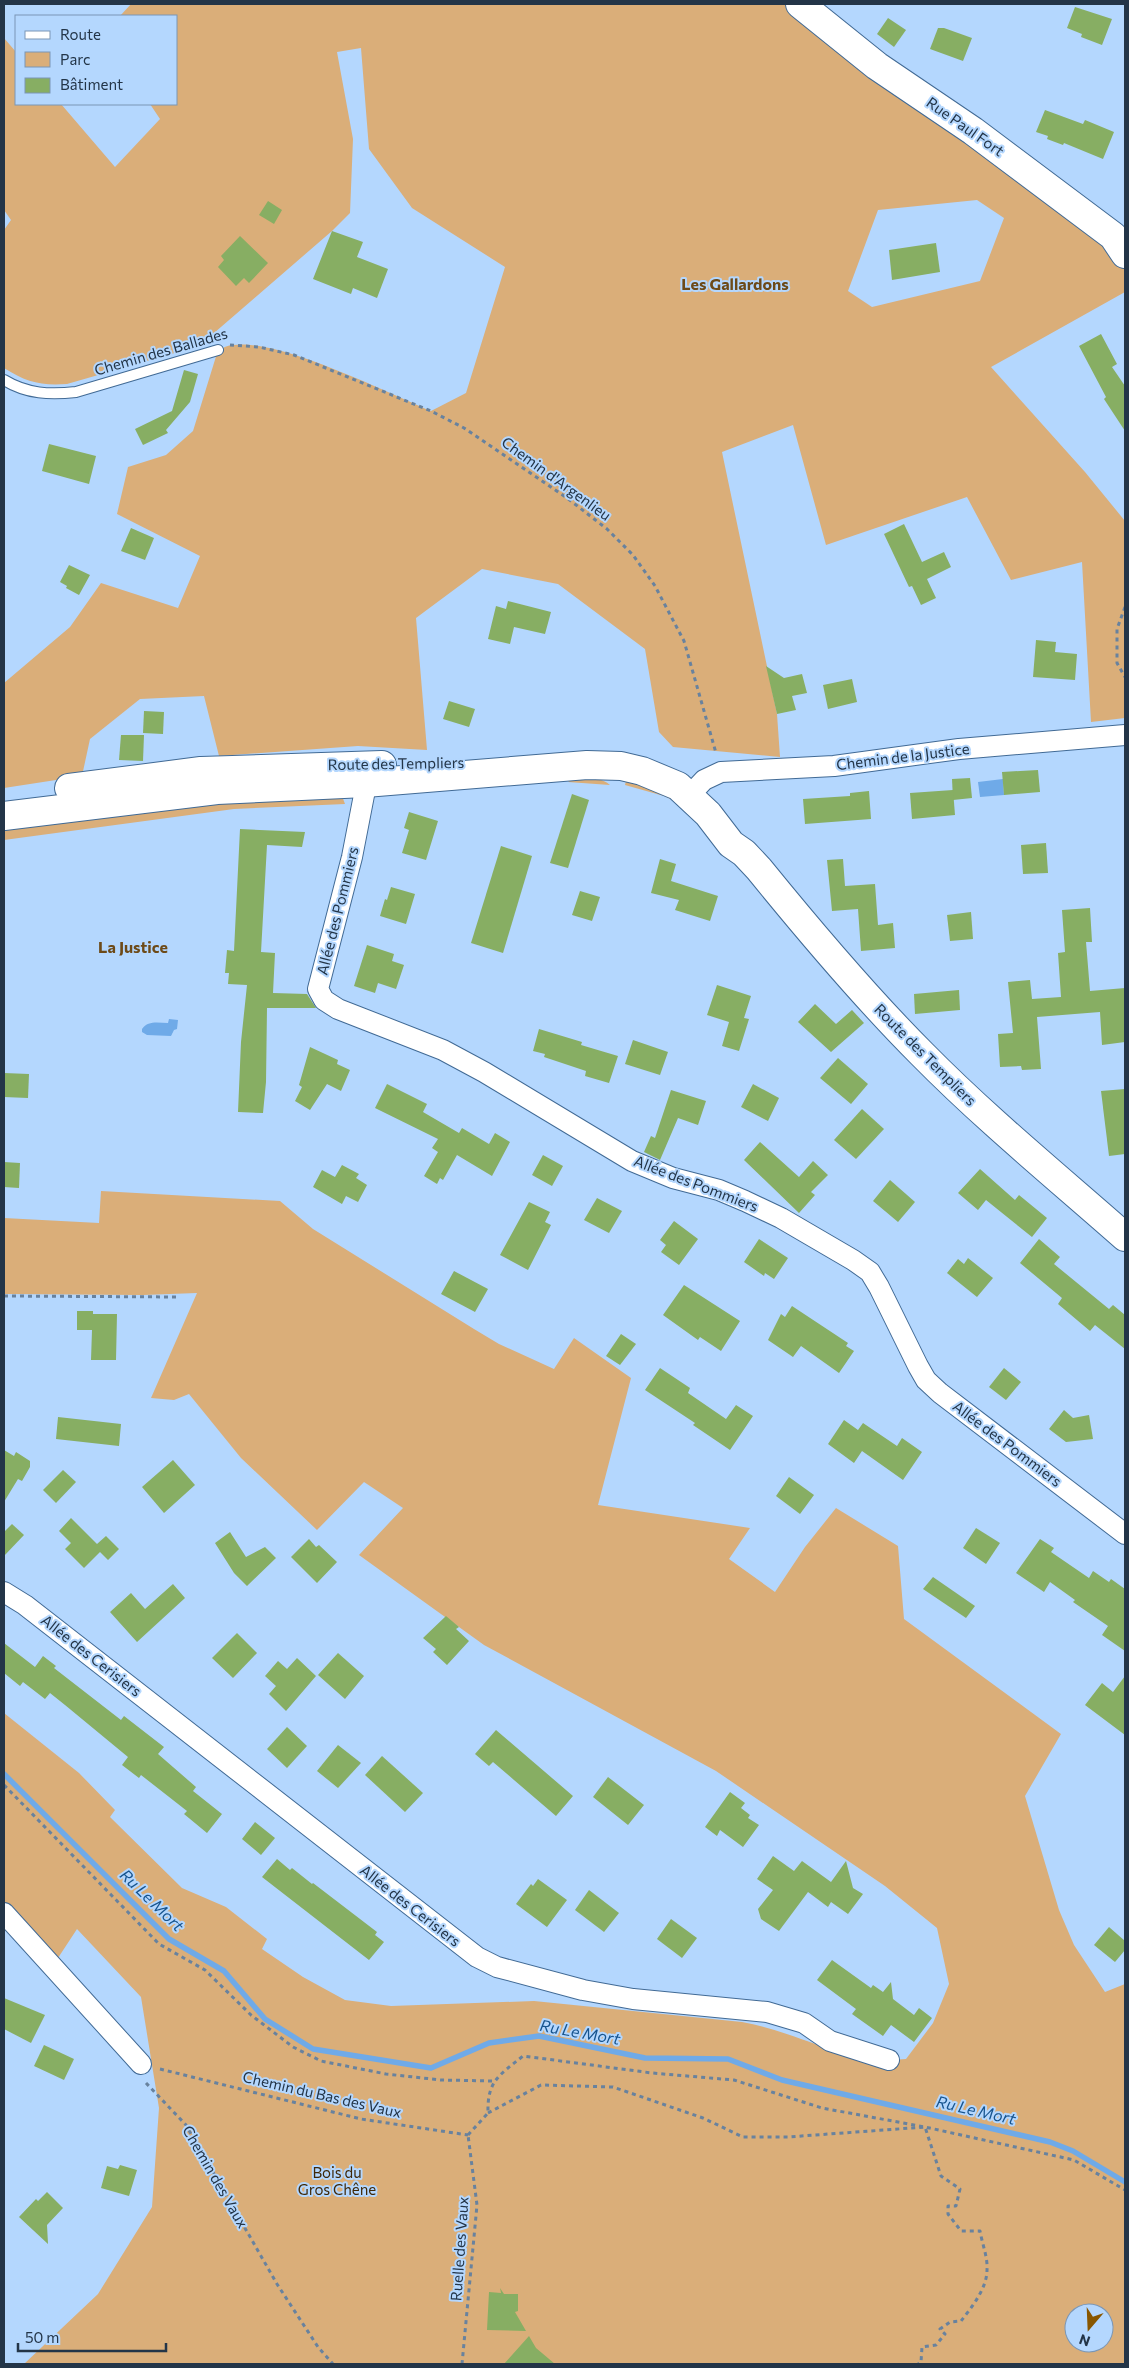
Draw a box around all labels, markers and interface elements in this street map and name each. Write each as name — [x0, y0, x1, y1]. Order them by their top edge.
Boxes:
legend — [15, 15, 178, 105]
text: Route — [60, 25, 101, 43]
text: Parc — [60, 50, 90, 68]
text: Bâtiment — [60, 75, 123, 93]
street label: Rue Paul Fort — [923, 93, 1008, 160]
district label: Les Gallardons — [681, 274, 789, 293]
street label: Chemin des Ballades — [92, 323, 230, 379]
street label: Chemin d'Argenlieu — [498, 432, 615, 524]
street label: Chemin de la Justice — [835, 739, 971, 773]
street label: Route des Templiers — [328, 753, 465, 773]
street label: Allée des Pommiers — [312, 845, 362, 977]
district label: La Justice — [98, 937, 168, 956]
street label: Route des Templiers — [871, 1000, 980, 1109]
street label: Allée des Pommiers — [632, 1151, 761, 1215]
street label: Allée des Pommiers — [950, 1396, 1066, 1490]
street label: Allée des Cerisiers — [38, 1611, 145, 1700]
street label: Allée des Cerisiers — [357, 1861, 464, 1950]
water label: Ru Le Mort — [117, 1865, 188, 1935]
water label: Ru Le Mort — [539, 2015, 622, 2048]
street label: Chemin du Bas des Vaux — [241, 2067, 403, 2121]
water label: Ru Le Mort — [934, 2091, 1018, 2128]
street label: Chemin des Vaux — [179, 2122, 252, 2231]
park label: Bois du Gros Chêne — [298, 2163, 376, 2198]
street label: Ruelle des Vaux — [446, 2196, 472, 2302]
north arrow — [1064, 2303, 1114, 2353]
scale bar — [18, 2320, 165, 2352]
text: 50 m — [25, 2328, 59, 2346]
text: N — [1077, 2331, 1092, 2351]

